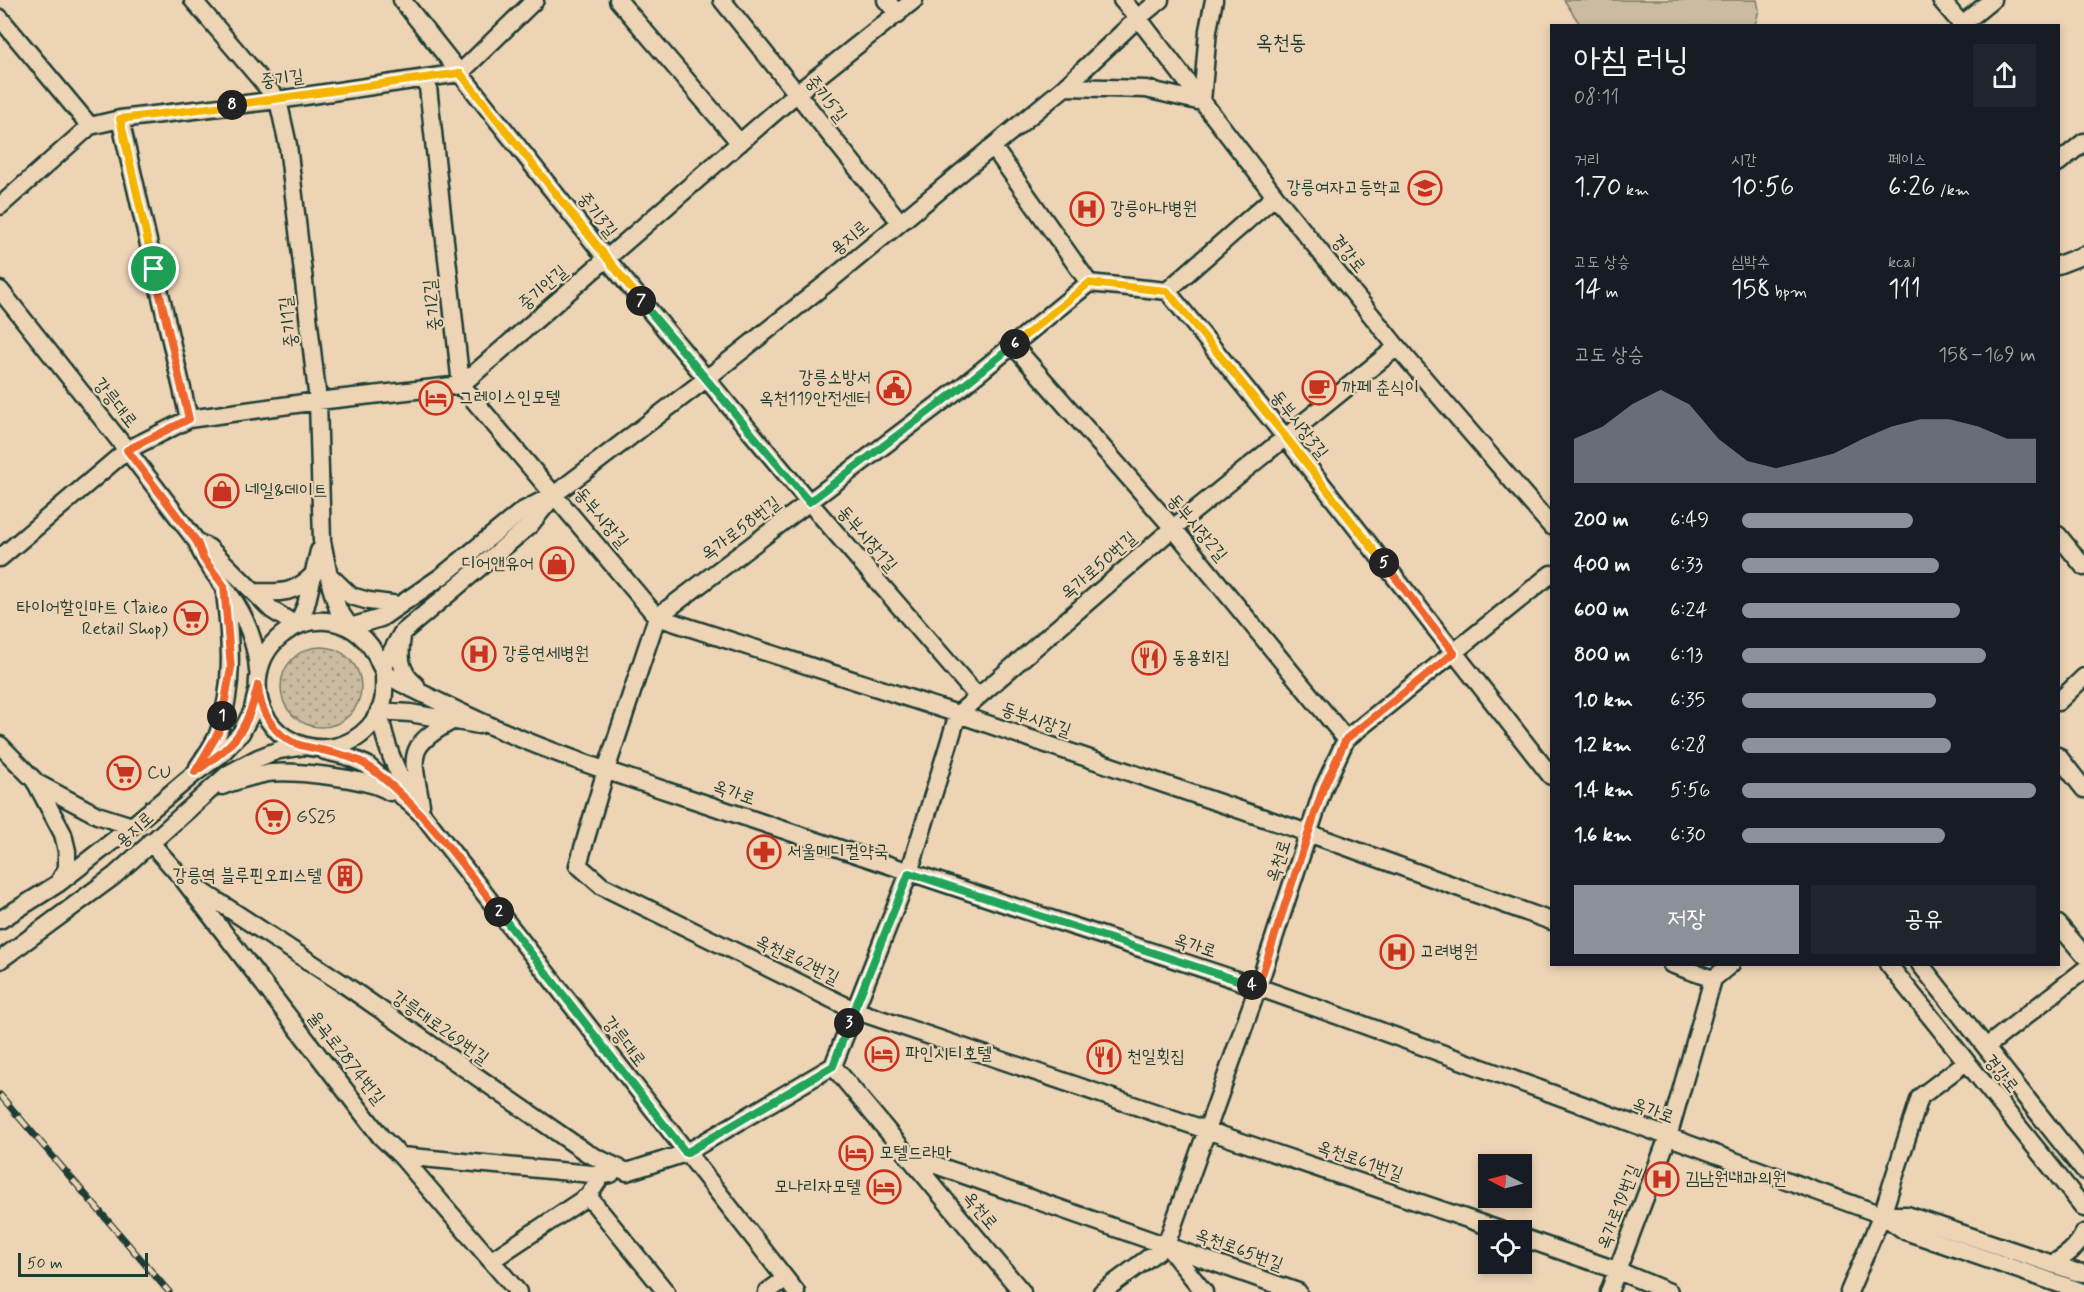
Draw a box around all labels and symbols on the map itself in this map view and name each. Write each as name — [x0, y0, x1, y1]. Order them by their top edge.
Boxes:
district label: 옥천동 — [1256, 29, 1306, 57]
street label: 중기길 — [259, 64, 306, 94]
street label: 중기5길 — [800, 70, 852, 128]
pin: 8 — [217, 90, 247, 120]
school or university icon: 강릉여자고등학교 — [1407, 170, 1443, 206]
place label: 강릉여자고등학교 — [1286, 176, 1402, 200]
street label: 중기3길 — [572, 187, 623, 243]
hospital icon: 강릉아나병원 — [1069, 191, 1105, 227]
place label: 강릉아나병원 — [1110, 197, 1197, 221]
street label: 용지로 — [826, 215, 874, 261]
street label: 경강로 — [1325, 230, 1371, 278]
pin — [128, 243, 179, 294]
street label: 중기안길 — [513, 260, 573, 316]
street label: 중기2길 — [418, 277, 448, 332]
pin: 7 — [626, 286, 656, 316]
street label: 중기1길 — [274, 294, 304, 349]
pin: 6 — [1000, 329, 1030, 359]
place label: 강릉소방서 옥천119안전센터 — [759, 366, 871, 411]
public building icon: 강릉소방서 옥천119안전센터 — [876, 370, 912, 406]
cafe icon: 까페 춘식이 — [1301, 370, 1337, 406]
street label: 강릉대로 — [87, 373, 143, 433]
place label: 까페 춘식이 — [1342, 376, 1419, 400]
hotel icon: 그레이스인모텔 — [418, 380, 454, 416]
place label: 그레이스인모텔 — [459, 386, 560, 410]
street label: 동부시장3길 — [1265, 386, 1334, 465]
shop icon: 네일&데이트 — [204, 473, 240, 509]
place label: 네일&데이트 — [245, 479, 328, 503]
street label: 동부시장길 — [569, 483, 634, 554]
street label: 동부시장2길 — [1162, 489, 1233, 567]
street label: 옥가로58번길 — [696, 491, 786, 567]
street label: 동부시장1길 — [832, 501, 903, 578]
street label: 옥가로50번길 — [1056, 526, 1142, 606]
shop icon: 디어앤유어 — [539, 546, 575, 582]
pin: 5 — [1369, 548, 1399, 578]
place label: 디어앤유어 — [462, 552, 534, 576]
place label: 타이어할인마트 (Taieo Retail Shop) — [17, 596, 169, 641]
supermarket icon: 타이어할인마트 (Taieo Retail Shop) — [173, 600, 209, 636]
hospital icon: 강릉연세병원 — [461, 636, 497, 672]
restaurant icon: 동용회집 — [1131, 640, 1167, 676]
place label: 강릉연세병원 — [502, 642, 589, 666]
place label: 동용회집 — [1172, 646, 1230, 670]
street label: 동부시장길 — [998, 697, 1075, 743]
pin: 1 — [207, 701, 237, 731]
supermarket icon: CU — [106, 755, 142, 791]
place label: CU — [147, 761, 172, 785]
street label: 옥가로 — [710, 775, 758, 811]
supermarket icon: GS25 — [255, 799, 291, 835]
place label: GS25 — [296, 805, 335, 829]
street label: 용지로 — [111, 807, 159, 853]
pharmacy icon: 서울메디컬약국 — [746, 834, 782, 870]
street label: 옥천로 — [1261, 837, 1297, 885]
place label: 서울메디컬약국 — [787, 840, 888, 864]
building icon: 강릉역 블루핀오피스텔 — [327, 858, 363, 894]
place label: 강릉역 블루핀오피스텔 — [172, 864, 322, 888]
pin: 2 — [484, 897, 514, 927]
street label: 옥가로 — [1171, 928, 1219, 964]
street label: 옥천로62번길 — [751, 929, 843, 991]
hospital icon: 고려병원 — [1379, 934, 1415, 970]
place label: 고려병원 — [1420, 940, 1478, 964]
pin: 4 — [1237, 970, 1267, 1000]
street label: 강릉대로269번길 — [387, 986, 494, 1071]
street label: 율곡로2874번길 — [302, 1006, 390, 1110]
pin: 3 — [834, 1008, 864, 1038]
street label: 강릉대로 — [597, 1012, 651, 1072]
hotel icon: 파인시티호텔 — [864, 1036, 900, 1072]
restaurant icon: 천일횟집 — [1086, 1039, 1122, 1075]
place label: 파인시티호텔 — [905, 1042, 992, 1066]
place label: 천일횟집 — [1127, 1045, 1185, 1069]
street label: 경강로 — [1978, 1050, 2024, 1098]
street label: 옥가로 — [1628, 1092, 1678, 1130]
hotel icon: 모텔드라마 — [838, 1135, 874, 1171]
street label: 옥천로61번길 — [1314, 1135, 1407, 1187]
place label: 모텔드라마 — [879, 1141, 952, 1165]
north arrow — [1478, 1154, 1532, 1208]
street label: 옥가로19번길 — [1592, 1161, 1646, 1253]
hospital icon: 김남원내과의원 — [1644, 1161, 1680, 1197]
place label: 김남원내과의원 — [1685, 1167, 1786, 1191]
hotel icon: 모나리자모텔 — [866, 1169, 902, 1205]
place label: 모나리자모텔 — [774, 1175, 861, 1199]
street label: 옥천로 — [957, 1187, 1003, 1235]
street label: 옥천로65번길 — [1192, 1223, 1287, 1277]
scale bar — [18, 1250, 148, 1278]

